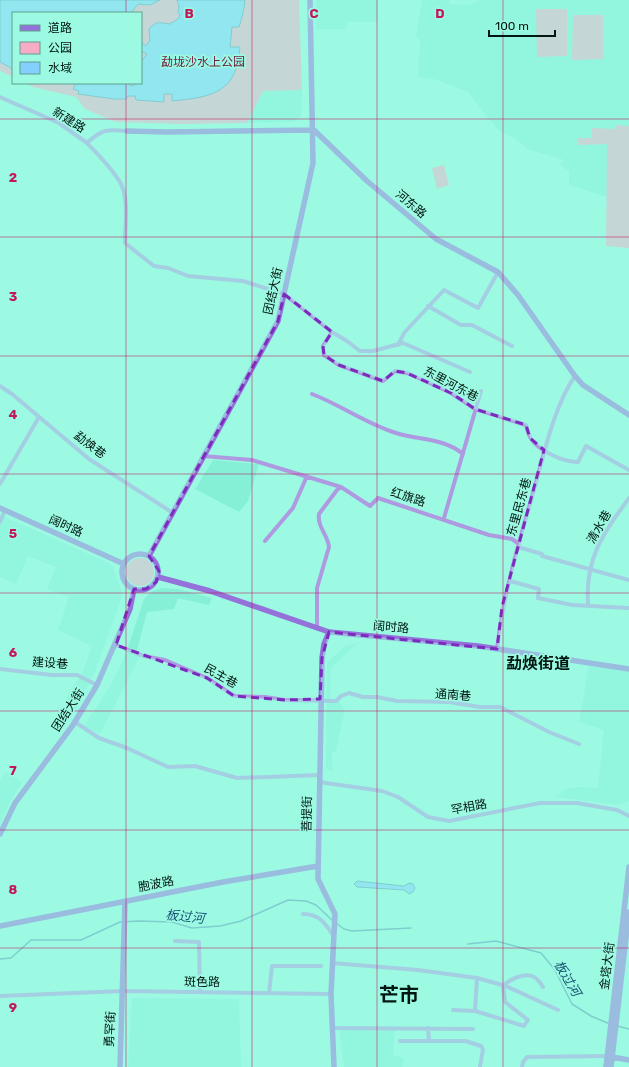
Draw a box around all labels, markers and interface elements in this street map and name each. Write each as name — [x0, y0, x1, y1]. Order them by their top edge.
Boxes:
text: B — [184, 6, 194, 21]
text: C — [309, 6, 319, 21]
text: D — [435, 6, 445, 21]
legend — [12, 12, 142, 84]
scale bar — [489, 12, 555, 38]
text: 100 m — [495, 19, 529, 33]
text: 道路 — [48, 21, 72, 35]
text: 公园 — [48, 41, 72, 55]
park label: 勐垅沙水上公园 — [161, 55, 245, 69]
text: 水域 — [48, 61, 72, 75]
street label: 新建路 — [50, 105, 88, 135]
text: 2 — [9, 170, 17, 185]
street label: 河东路 — [393, 187, 429, 221]
street label: 团结大街 — [261, 266, 285, 316]
text: 3 — [9, 289, 18, 304]
street label: 东里河东巷 — [421, 364, 481, 404]
text: 4 — [9, 407, 18, 422]
street label: 勐焕巷 — [71, 429, 109, 461]
street label: 东里民东巷 — [504, 476, 534, 538]
street label: 红旗路 — [389, 485, 427, 509]
street label: 清水巷 — [584, 508, 614, 546]
street label: 阔时路 — [47, 512, 85, 540]
text: 5 — [9, 526, 17, 541]
street label: 阔时路 — [372, 618, 410, 636]
text: 6 — [9, 645, 18, 660]
district label: 勐焕街道 — [506, 654, 570, 673]
street label: 建设巷 — [32, 655, 68, 671]
street label: 民主巷 — [202, 661, 240, 691]
street label: 团结大街 — [49, 686, 87, 734]
street label: 通南巷 — [435, 687, 471, 703]
text: 7 — [9, 763, 17, 778]
street label: 菩提街 — [300, 796, 314, 832]
street label: 罕相路 — [450, 797, 488, 817]
street label: 胞波路 — [137, 874, 175, 894]
text: 8 — [9, 882, 18, 897]
water label: 板过河 — [165, 907, 208, 926]
street label: 金塔大街 — [597, 941, 617, 991]
water label: 板过河 — [551, 958, 586, 1001]
street label: 斑色路 — [184, 975, 220, 989]
district label: 芒市 — [379, 983, 419, 1007]
text: 9 — [9, 1000, 17, 1015]
street label: 勇罕街 — [102, 1011, 118, 1047]

